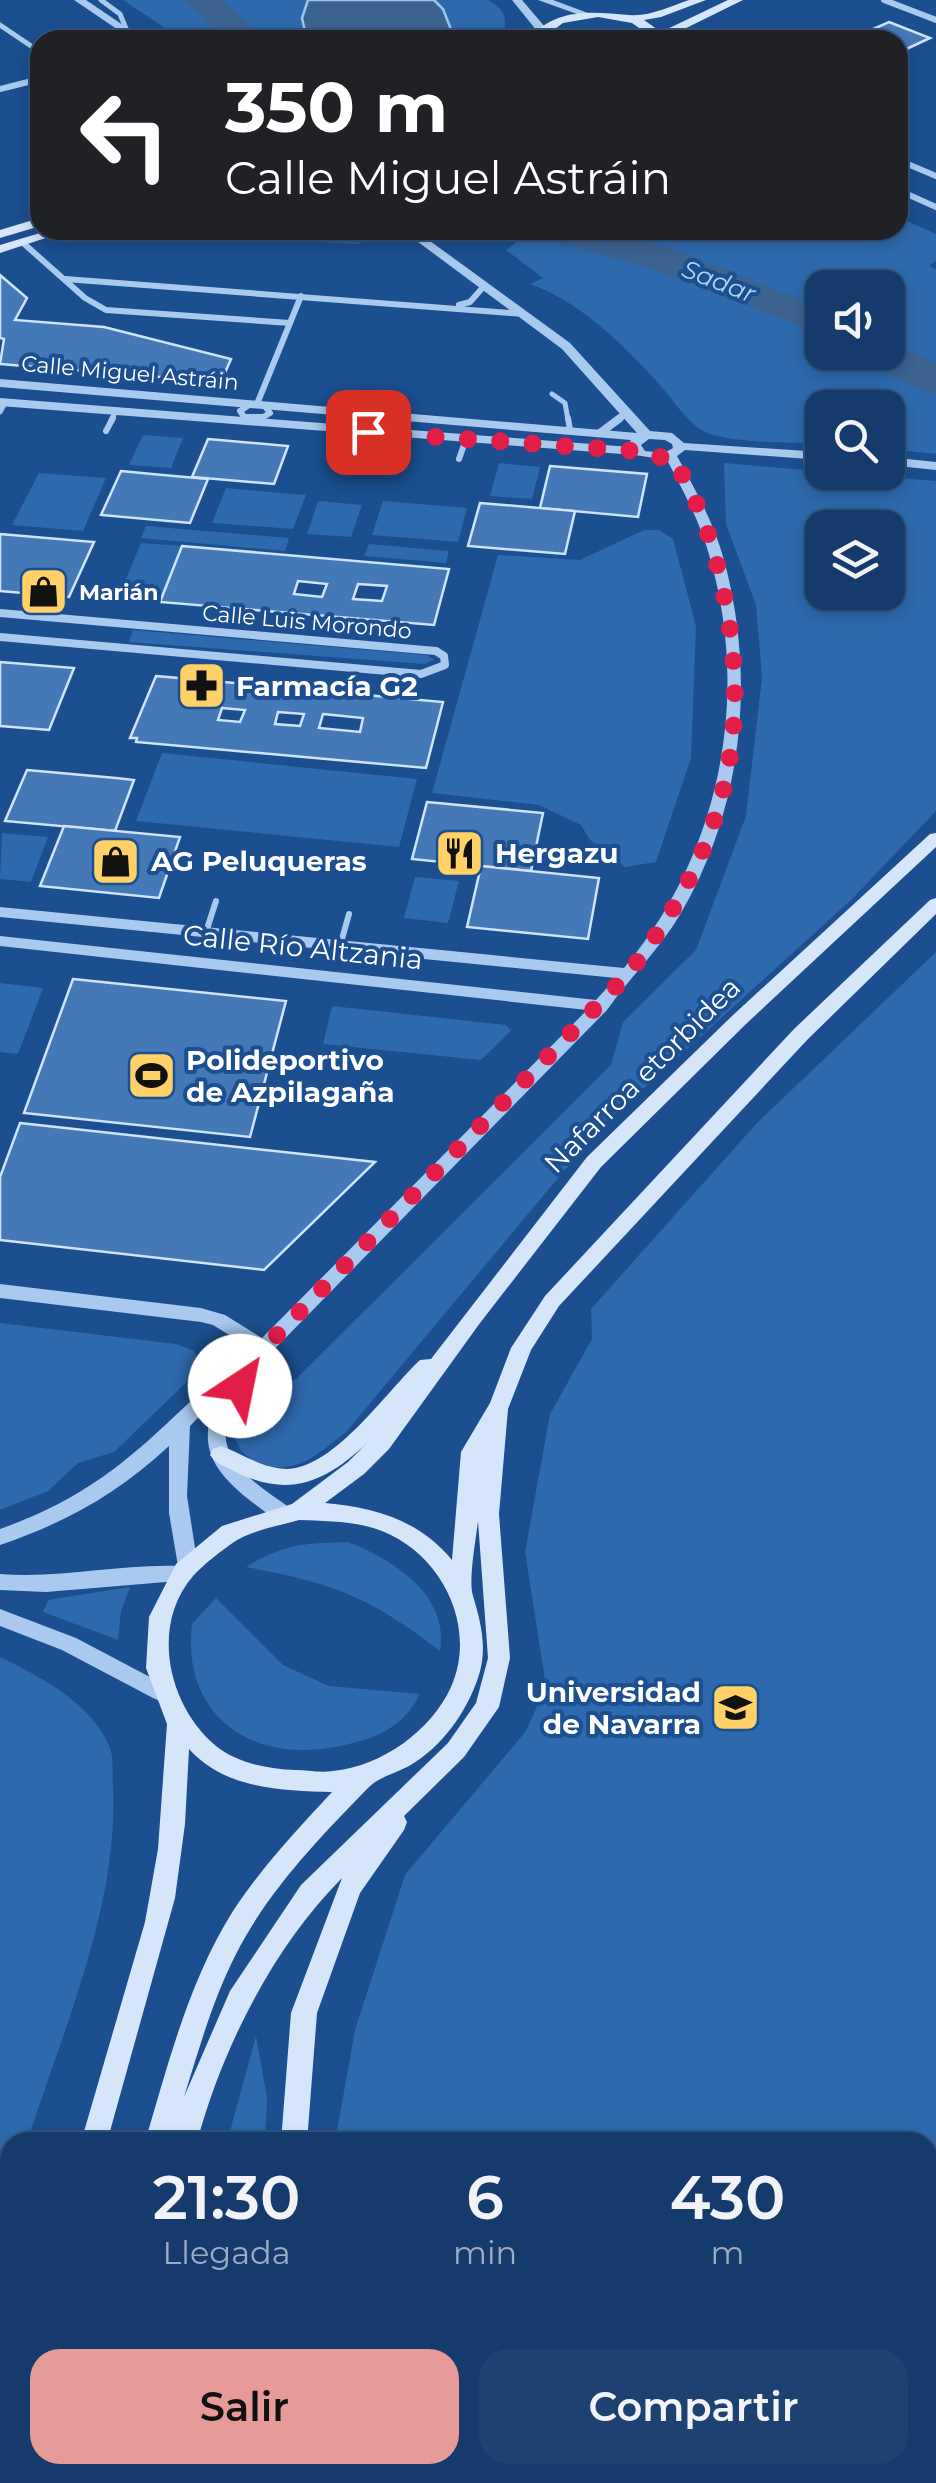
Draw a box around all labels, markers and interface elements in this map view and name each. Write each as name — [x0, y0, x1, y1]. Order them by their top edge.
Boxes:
text: 350 m — [225, 64, 448, 150]
icon: left — [60, 70, 190, 200]
text: Calle Miguel Astráin — [225, 150, 671, 205]
water label: Sadar — [678, 253, 761, 309]
map controls — [805, 270, 905, 610]
button: sound — [805, 270, 905, 370]
street label: Calle Miguel Astráin — [20, 350, 240, 396]
pin — [326, 390, 411, 475]
button: search — [805, 390, 905, 490]
icon: arrive — [341, 405, 396, 460]
button: layers — [805, 510, 905, 610]
shop icon: Marián — [18, 566, 70, 618]
place label: Marián — [79, 579, 158, 606]
street label: Calle Luis Morondo — [201, 599, 413, 645]
pharmacy icon: Farmacía G2 — [175, 660, 227, 712]
place label: Farmacía G2 — [236, 669, 418, 703]
restaurant icon: Hergazu — [434, 827, 486, 879]
shop icon: AG Peluqueras — [90, 835, 142, 887]
place label: Hergazu — [495, 836, 618, 870]
place label: AG Peluqueras — [150, 844, 367, 878]
street label: Calle Río Altzania — [182, 918, 424, 976]
street label: Nafarroa etorbidea — [537, 970, 747, 1180]
place label: Polideportivo de Azpilagaña — [186, 1043, 395, 1109]
sports icon: Polideportivo de Azpilagaña — [125, 1050, 177, 1102]
position arrow — [188, 1334, 292, 1438]
place label: Universidad de Navarra — [526, 1675, 701, 1741]
school or university icon: Universidad de Navarra — [710, 1682, 762, 1734]
text: 21:30 — [153, 2161, 300, 2234]
text: 6 — [466, 2161, 504, 2234]
text: 430 — [670, 2161, 785, 2234]
text: Llegada — [162, 2233, 291, 2272]
text: min — [453, 2233, 517, 2272]
text: m — [711, 2233, 745, 2272]
button: Salir — [30, 2349, 459, 2464]
button: Compartir — [479, 2349, 908, 2464]

